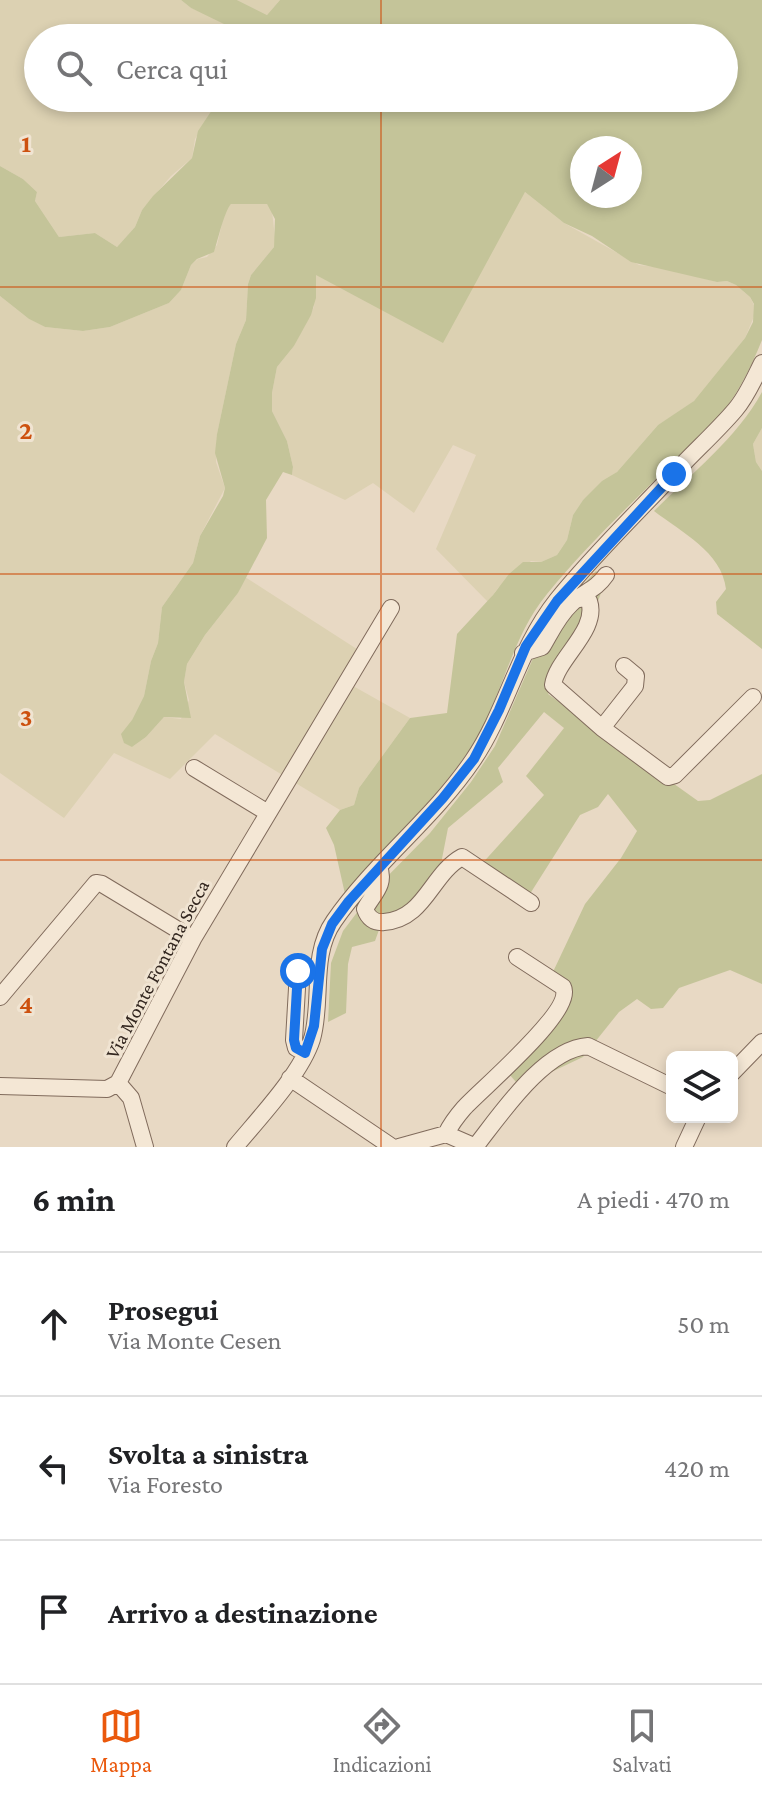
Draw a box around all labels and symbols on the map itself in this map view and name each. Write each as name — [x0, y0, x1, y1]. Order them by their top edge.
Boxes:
text: 1 — [21, 129, 31, 158]
north arrow — [570, 136, 642, 208]
text: 2 — [19, 416, 33, 445]
route end — [656, 456, 692, 492]
text: 3 — [20, 703, 32, 732]
street label: Via Monte Fontana Secca — [101, 876, 213, 1062]
route start — [280, 953, 316, 989]
text: 4 — [19, 990, 33, 1019]

